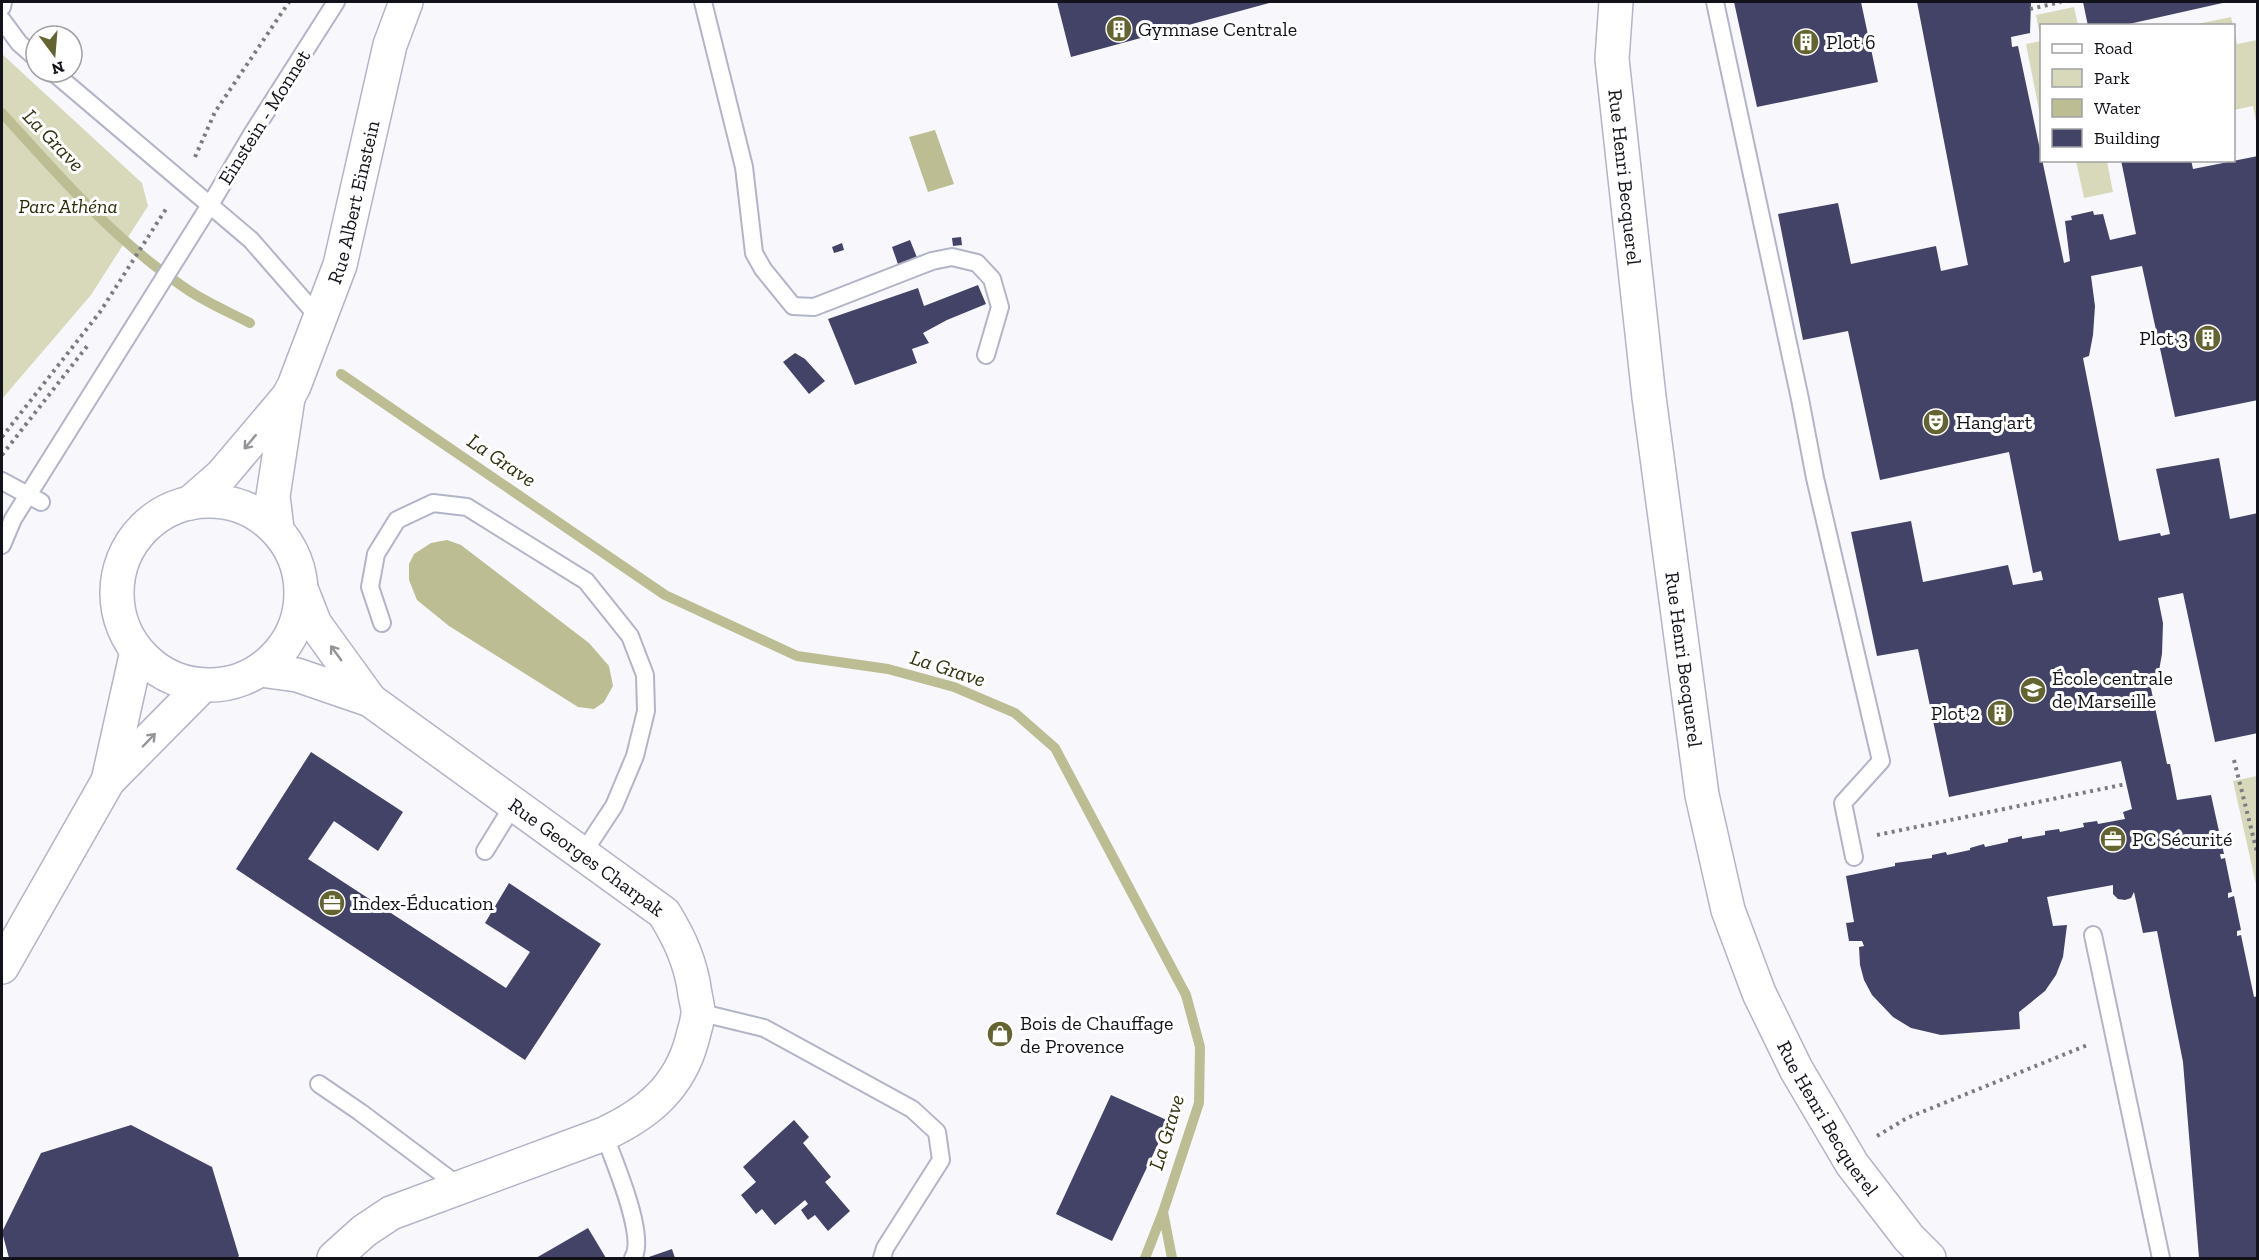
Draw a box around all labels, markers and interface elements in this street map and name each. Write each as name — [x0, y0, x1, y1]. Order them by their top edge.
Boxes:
building icon: Gymnase Centrale — [1104, 14, 1134, 44]
place label: Gymnase Centrale — [1138, 17, 1297, 41]
north arrow — [24, 24, 84, 84]
legend — [2040, 24, 2235, 162]
building icon: Plot 6 — [1791, 27, 1821, 57]
place label: Plot 6 — [1826, 30, 1876, 54]
text: Road — [2094, 37, 2133, 59]
street label: Einstein - Monnet — [213, 45, 315, 189]
text: N — [50, 57, 66, 79]
text: Park — [2094, 67, 2130, 89]
street label: Rue Henri Becquerel — [1603, 88, 1646, 266]
text: Water — [2094, 97, 2141, 119]
water label: La Grave — [18, 104, 90, 176]
street label: Rue Albert Einstein — [322, 118, 385, 287]
text: Building — [2094, 127, 2160, 149]
park label: Parc Athéna — [18, 194, 118, 218]
building icon: Plot 3 — [2193, 323, 2223, 353]
place label: Plot 3 — [2139, 326, 2188, 350]
theatre icon: Hang'art — [1921, 407, 1951, 437]
place label: Hang'art — [1956, 410, 2033, 434]
water label: La Grave — [463, 428, 541, 492]
one-way arrow — [243, 434, 257, 449]
street label: Rue Henri Becquerel — [1660, 570, 1708, 749]
water label: La Grave — [907, 644, 989, 692]
one-way arrow — [330, 645, 342, 661]
place label: École centrale de Marseille — [2052, 666, 2173, 713]
school or university icon: École centrale de Marseille — [2018, 675, 2048, 705]
building icon: Plot 2 — [1985, 698, 2015, 728]
place label: Plot 2 — [1931, 701, 1980, 725]
one-way arrow — [142, 732, 157, 747]
street label: Rue Georges Charpak — [504, 793, 670, 922]
office icon: PC Sécurité — [2098, 824, 2128, 854]
place label: PC Sécurité — [2132, 827, 2232, 851]
office icon: Index-Éducation — [317, 888, 347, 918]
place label: Index-Éducation — [352, 891, 494, 915]
place label: Bois de Chauffage de Provence — [1020, 1011, 1173, 1058]
shop icon: Bois de Chauffage de Provence — [985, 1019, 1015, 1049]
street label: Rue Henri Becquerel — [1772, 1037, 1884, 1200]
water label: La Grave — [1143, 1091, 1189, 1173]

